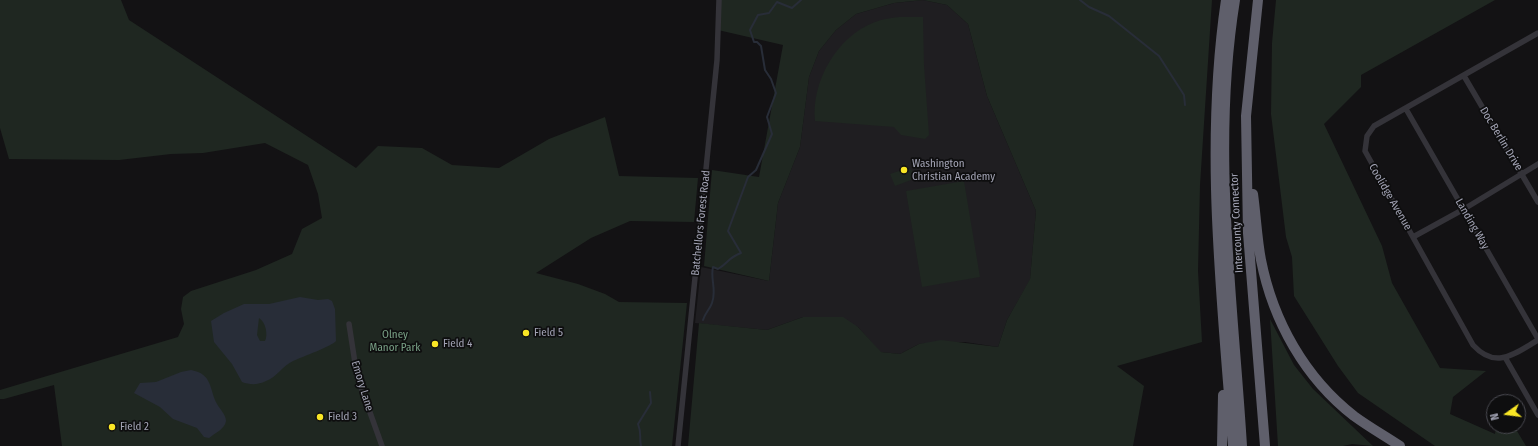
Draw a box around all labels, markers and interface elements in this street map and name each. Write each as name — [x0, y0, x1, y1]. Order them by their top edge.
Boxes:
street label: Doc Berlin Drive — [1477, 105, 1525, 173]
place label: Washington Christian Academy — [912, 157, 995, 183]
street label: Coolidge Avenue — [1366, 161, 1414, 233]
marker: Washington Christian Academy — [899, 165, 909, 175]
street label: Batchellors Forest Road — [689, 170, 713, 276]
street label: Intercounty Connector — [1228, 173, 1246, 273]
street label: Landing Way — [1452, 196, 1492, 252]
place label: Field 5 — [534, 326, 563, 340]
park label: Olney Manor Park — [370, 328, 420, 354]
marker: Field 5 — [521, 328, 531, 338]
place label: Field 4 — [443, 337, 472, 351]
marker: Field 4 — [430, 339, 440, 349]
street label: Emory Lane — [348, 359, 376, 413]
north arrow — [1486, 394, 1526, 434]
place label: Field 3 — [328, 410, 357, 424]
marker: Field 3 — [315, 412, 325, 422]
text: N — [1488, 412, 1502, 422]
place label: Field 2 — [120, 420, 149, 434]
marker: Field 2 — [107, 422, 117, 432]

